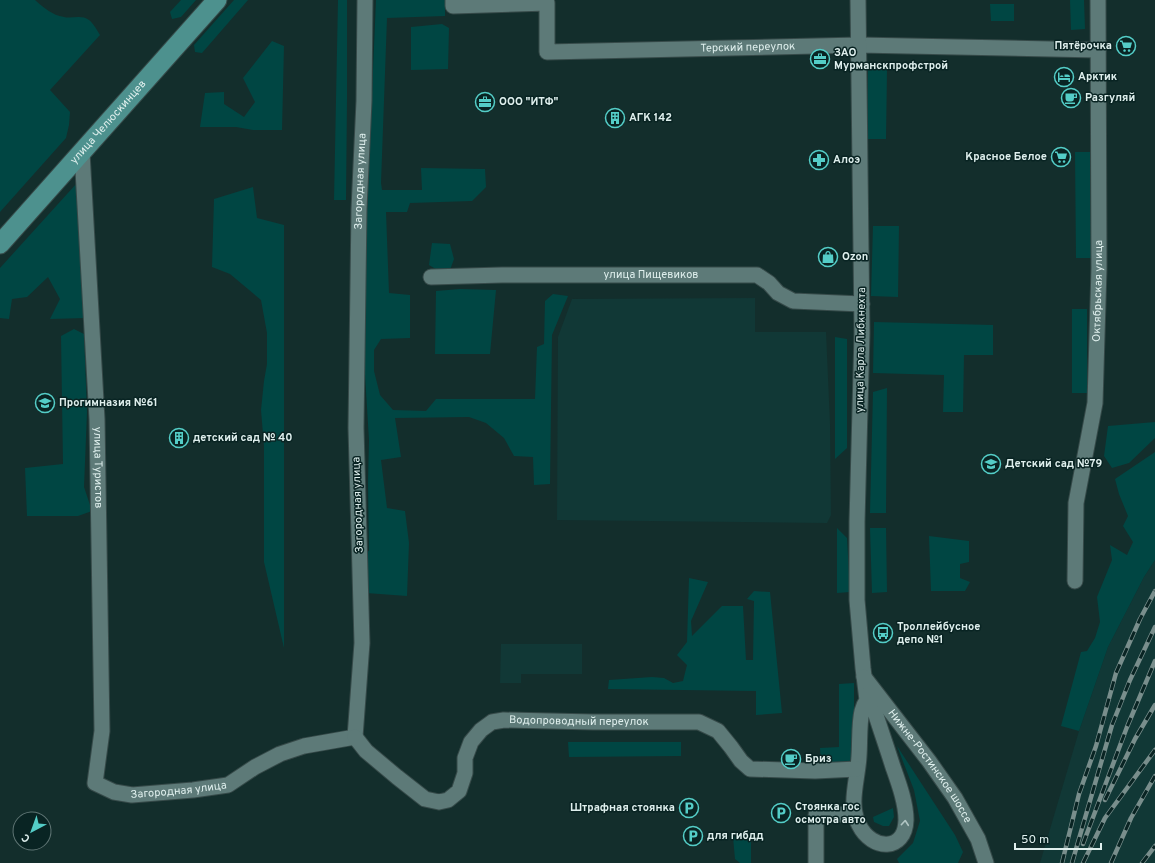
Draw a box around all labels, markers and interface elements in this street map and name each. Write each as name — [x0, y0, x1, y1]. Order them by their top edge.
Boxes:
supermarket icon: Пятёрочка — [1115, 35, 1137, 57]
street label: Терский переулок — [700, 39, 795, 56]
place label: Пятёрочка — [1055, 39, 1112, 53]
place label: ЗАО Мурманскпрофстрой — [834, 46, 948, 73]
office icon: ЗАО Мурманскпрофстрой — [809, 48, 831, 70]
hotel icon: Арктик — [1053, 66, 1075, 88]
place label: Арктик — [1078, 70, 1118, 84]
street label: улица Челюскинцев — [67, 77, 149, 167]
cafe icon: Разгуляй — [1060, 87, 1082, 109]
office icon: ООО "ИТФ" — [474, 91, 496, 113]
place label: Разгуляй — [1085, 91, 1135, 105]
place label: ООО "ИТФ" — [499, 95, 559, 109]
building icon: АГК 142 — [604, 107, 626, 129]
place label: АГК 142 — [629, 111, 672, 125]
street label: Загородная улица — [352, 133, 370, 230]
supermarket icon: Красное Белое — [1050, 146, 1072, 168]
pharmacy icon: Алоэ — [808, 149, 830, 171]
place label: Красное Белое — [965, 150, 1047, 164]
place label: Алоэ — [833, 153, 860, 167]
street label: Октябрьская улица — [1090, 240, 1106, 342]
shop icon: Ozon — [817, 246, 839, 268]
place label: Ozon — [842, 250, 868, 264]
street label: улица Пищевиков — [603, 268, 698, 282]
street label: улица Карла Либкнехта — [853, 287, 869, 413]
school or university icon: Прогимназия №61 — [34, 392, 56, 414]
place label: Прогимназия №61 — [59, 396, 158, 410]
street label: улица Туристов — [90, 427, 105, 508]
building icon: детский сад № 40 — [168, 427, 190, 449]
place label: детский сад № 40 — [193, 431, 292, 445]
school or university icon: Детский сад №79 — [980, 453, 1002, 475]
street label: Загородная улица — [349, 456, 367, 553]
place label: Детский сад №79 — [1005, 457, 1102, 471]
place label: Троллейбусное депо №1 — [897, 620, 980, 647]
bus stop icon: Троллейбусное депо №1 — [872, 622, 894, 644]
street label: Нижне-Ростинское шоссе — [885, 707, 975, 826]
street label: Водопроводный переулок — [509, 713, 649, 729]
cafe icon: Бриз — [780, 748, 802, 770]
place label: Бриз — [805, 752, 832, 766]
street label: Загородная улица — [130, 778, 228, 802]
parking icon: Штрафная стоянка — [678, 797, 700, 819]
place label: Стоянка гос осмотра авто — [795, 800, 866, 827]
place label: Штрафная стоянка — [570, 801, 675, 815]
parking icon: Стоянка гос осмотра авто — [770, 802, 792, 824]
north arrow — [12, 811, 52, 851]
one-way arrow — [900, 820, 909, 826]
parking icon: для гибдд — [682, 825, 704, 847]
scale bar — [1015, 825, 1101, 851]
place label: для гибдд — [707, 829, 764, 843]
text: С — [19, 830, 33, 845]
text: 50 m — [1021, 832, 1049, 848]

